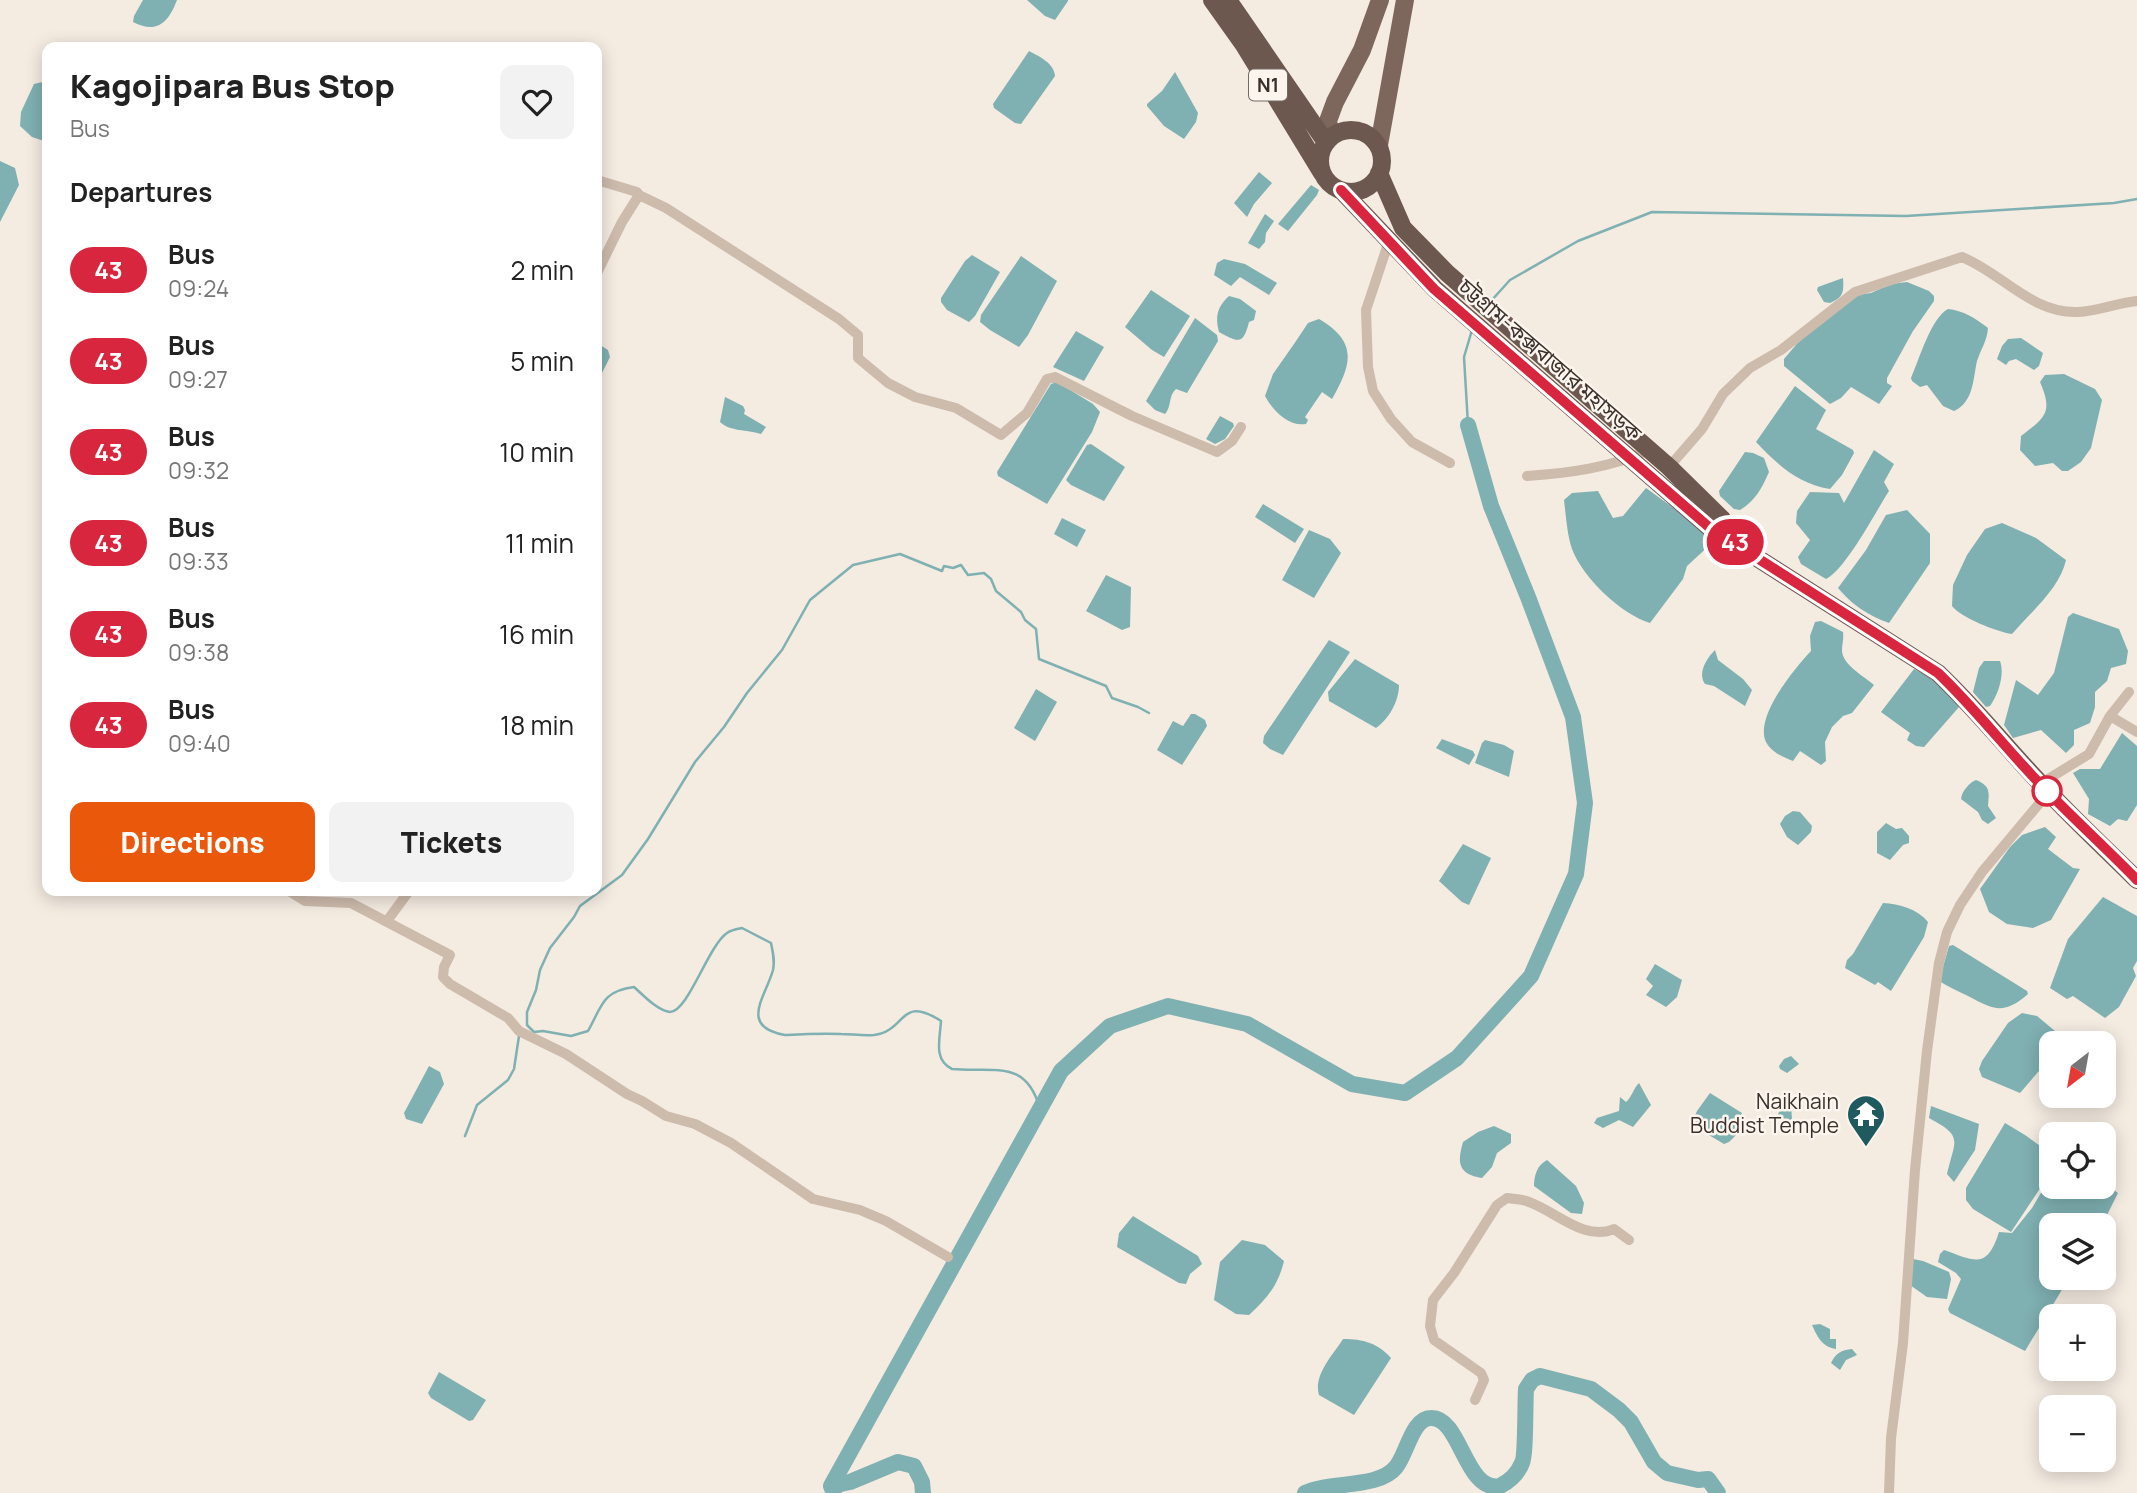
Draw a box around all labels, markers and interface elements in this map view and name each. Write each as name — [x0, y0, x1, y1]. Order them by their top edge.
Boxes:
text: Kagojipara Bus Stop — [70, 63, 395, 108]
button: heart — [500, 65, 574, 139]
road number: N1 — [1249, 69, 1287, 100]
text: Bus — [70, 112, 110, 144]
text: Departures — [70, 174, 212, 210]
text: Bus — [168, 236, 215, 272]
text: 2 min — [510, 252, 574, 288]
text: 43 — [94, 253, 123, 286]
street label: চট্টগ্রাম-কক্সবাজার মহাসড়ক — [1452, 271, 1649, 447]
text: 09:24 — [168, 272, 229, 304]
text: Bus — [168, 327, 215, 363]
text: 5 min — [510, 343, 574, 379]
text: 43 — [94, 344, 123, 377]
text: 09:27 — [168, 363, 228, 395]
text: Bus — [168, 418, 215, 454]
text: 10 min — [499, 434, 574, 470]
text: 43 — [94, 435, 123, 468]
text: 09:32 — [168, 454, 229, 486]
text: Bus — [168, 509, 215, 545]
line badge: 43 — [1704, 519, 1766, 565]
text: 11 min — [505, 525, 574, 561]
text: 43 — [1721, 525, 1749, 558]
text: 43 — [94, 526, 123, 559]
text: 09:33 — [168, 545, 229, 577]
text: Bus — [168, 600, 215, 636]
text: 16 min — [499, 616, 574, 652]
text: 43 — [94, 617, 123, 650]
text: 09:38 — [168, 636, 229, 668]
text: Bus — [168, 691, 215, 727]
text: 18 min — [500, 707, 574, 743]
text: 43 — [94, 708, 123, 741]
text: 09:40 — [168, 727, 231, 759]
unlabelled marker — [2032, 776, 2062, 806]
button: Directions — [70, 802, 315, 882]
button: Tickets — [329, 802, 574, 882]
north arrow — [2039, 1031, 2116, 1108]
map controls — [2039, 1031, 2116, 1472]
place label: Naikhain Buddist Temple — [1690, 1087, 1839, 1139]
temple icon: Naikhain Buddist Temple — [1845, 1093, 1887, 1148]
button: locate — [2039, 1122, 2116, 1199]
button: layers — [2039, 1213, 2116, 1290]
button: + — [2039, 1304, 2116, 1381]
button: − — [2039, 1395, 2116, 1472]

